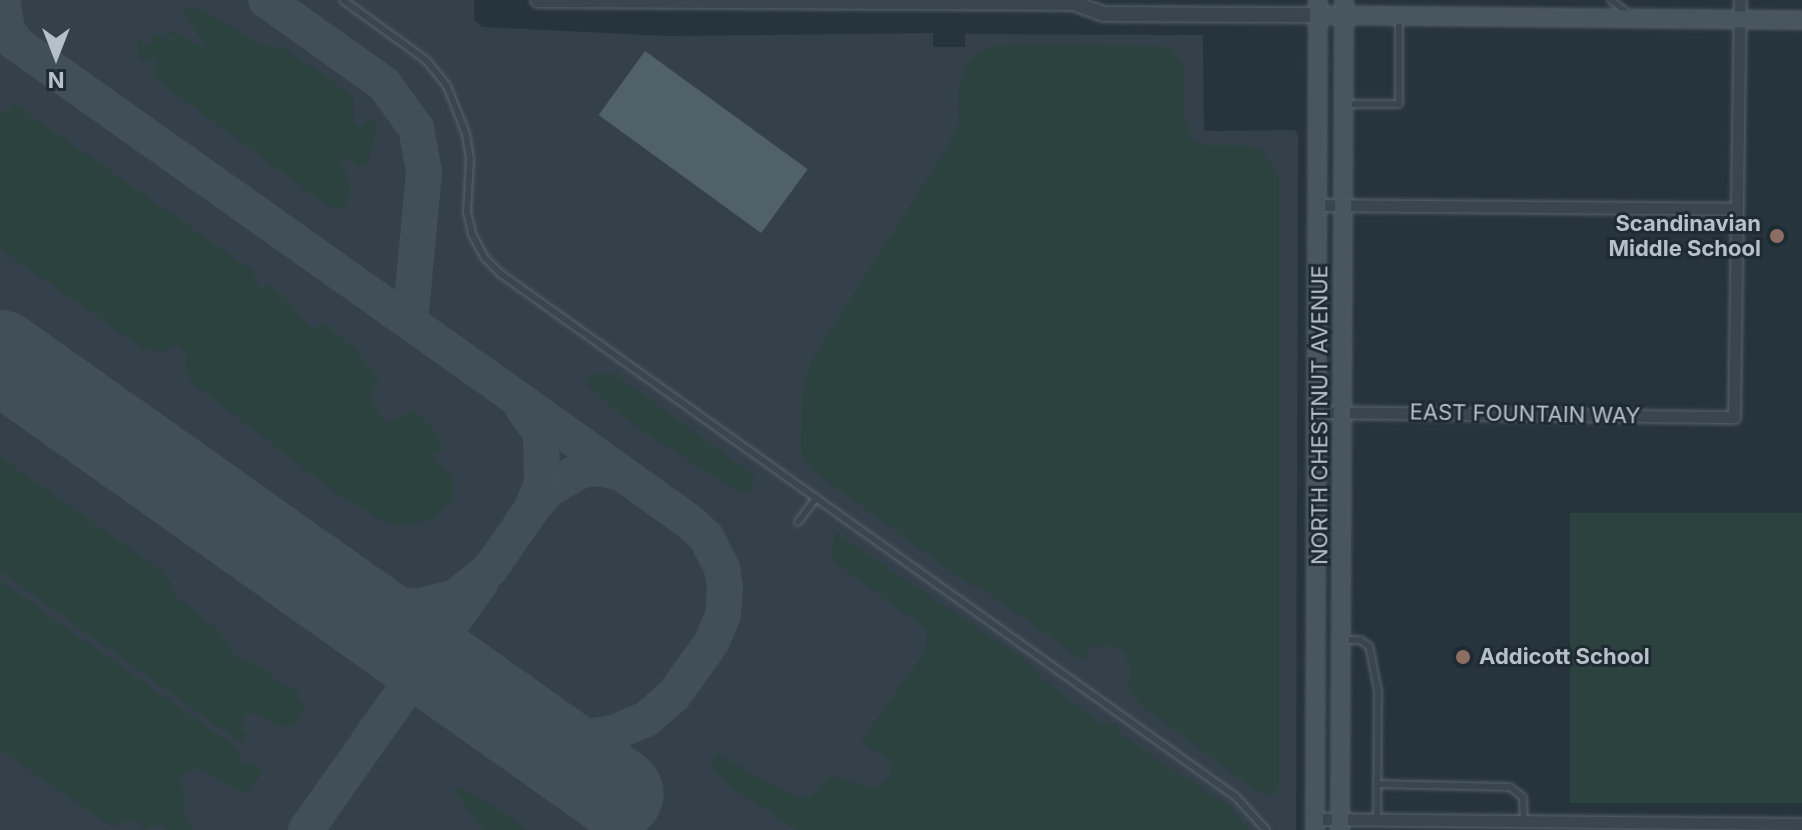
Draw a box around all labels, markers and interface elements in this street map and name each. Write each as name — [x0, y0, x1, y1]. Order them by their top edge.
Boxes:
north arrow — [16, 16, 96, 96]
text: N — [48, 67, 64, 93]
place label: Scandinavian Middle School — [1609, 210, 1761, 262]
marker: Scandinavian Middle School — [1768, 227, 1786, 245]
street label: NORTH CHESTNUT AVENUE — [1307, 265, 1333, 565]
street label: EAST FOUNTAIN WAY — [1409, 399, 1641, 429]
place label: Addicott School — [1479, 644, 1650, 670]
marker: Addicott School — [1454, 648, 1472, 666]

